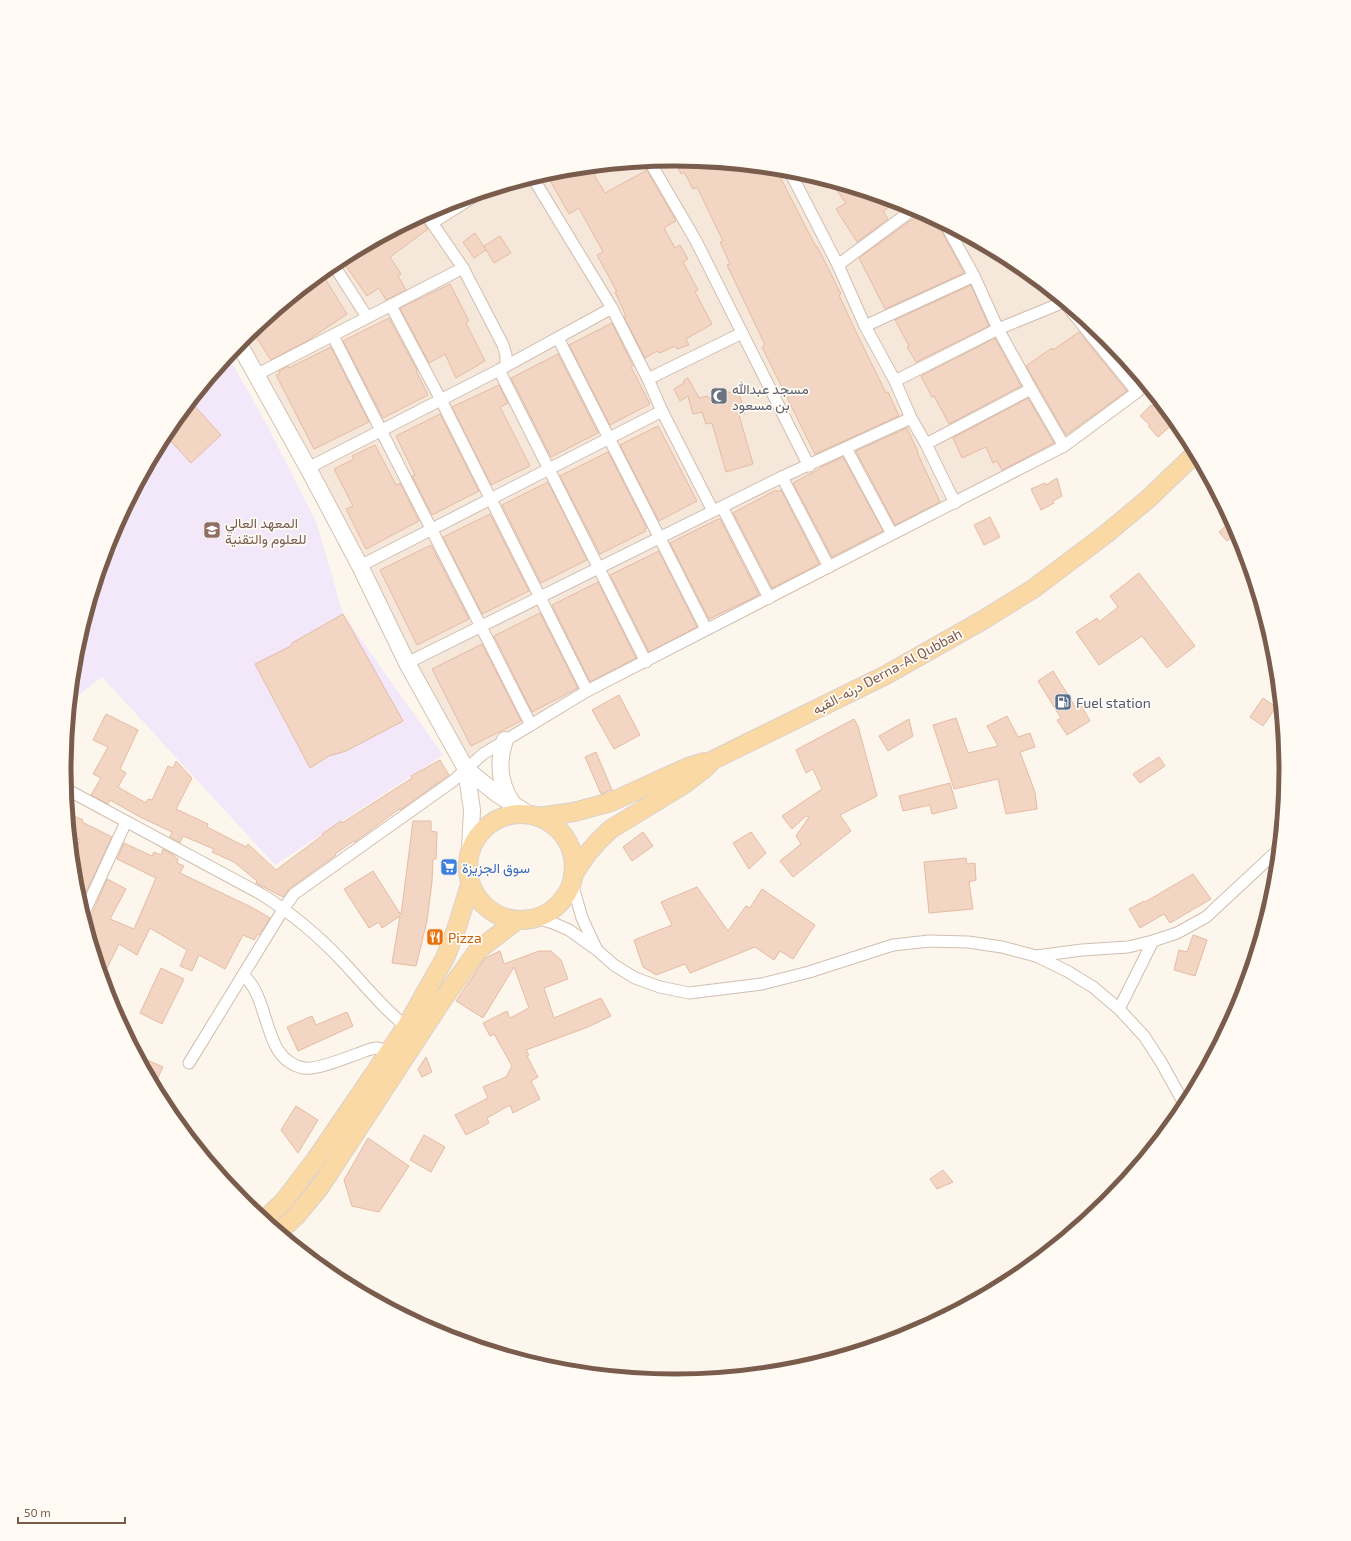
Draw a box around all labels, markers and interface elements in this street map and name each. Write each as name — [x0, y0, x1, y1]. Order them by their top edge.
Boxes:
place label: مسجد عبدالله بن مسعود — [732, 380, 809, 414]
mosque icon: مسجد عبدالله بن مسعود — [709, 386, 729, 406]
place label: المعهد العالي للعلوم والتقنية — [225, 514, 307, 548]
school or university icon: المعهد العالي للعلوم والتقنية — [202, 520, 222, 540]
street label: درنه-القبه Derna-Al Qubbah — [809, 624, 965, 719]
fuel station icon: Fuel station — [1053, 692, 1073, 712]
place label: Fuel station — [1076, 694, 1151, 711]
supermarket icon: سوق الجزيزة — [439, 857, 459, 877]
place label: سوق الجزيزة — [462, 859, 530, 877]
restaurant icon: Pizza — [425, 927, 445, 947]
place label: Pizza — [448, 929, 482, 946]
scale bar — [18, 1499, 125, 1525]
text: 50 m — [24, 1505, 51, 1519]

